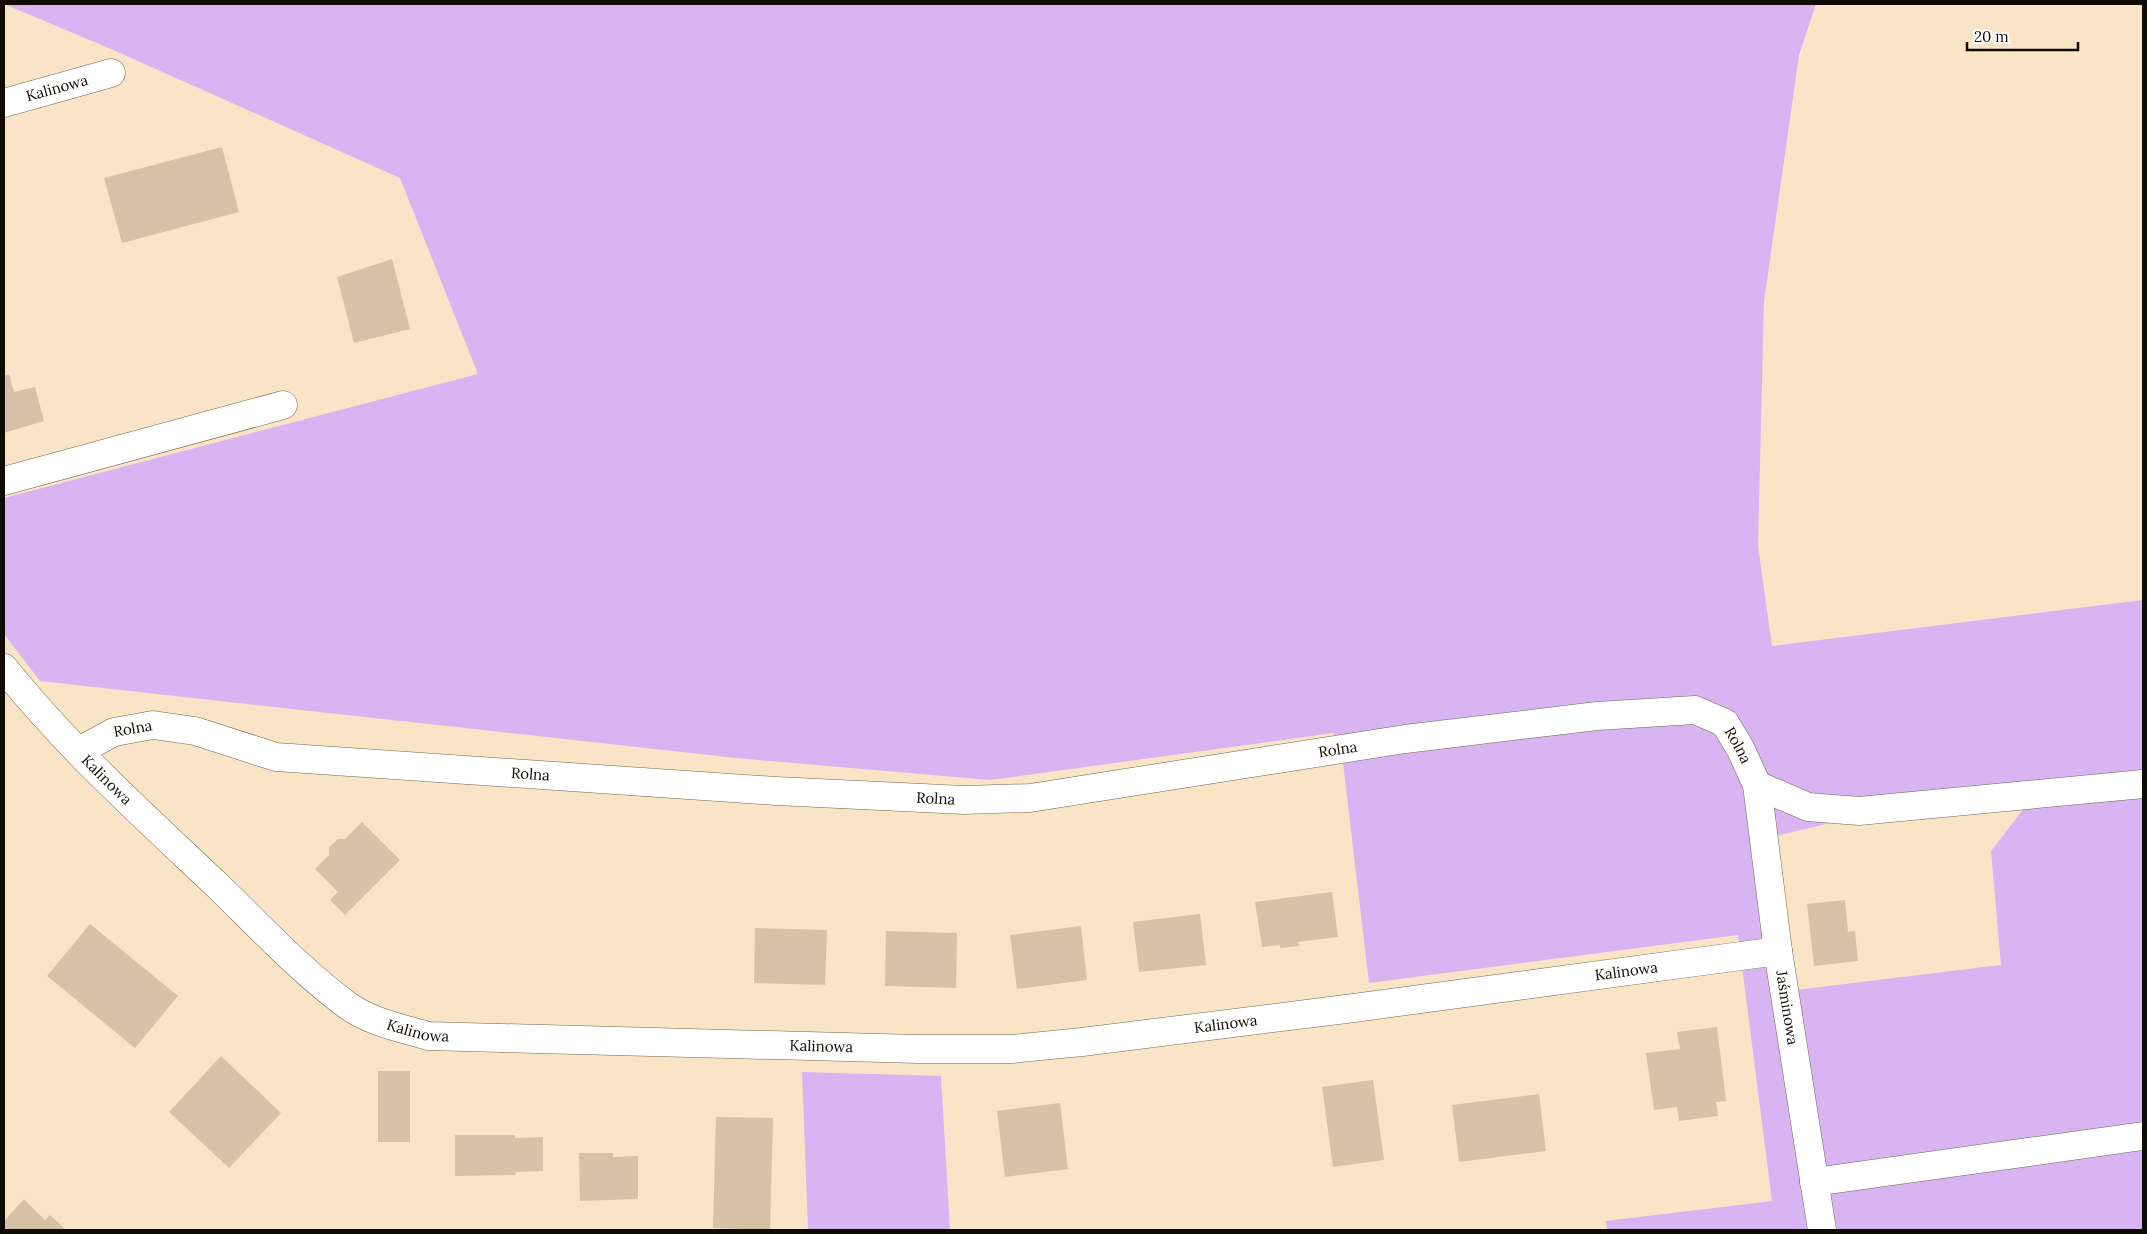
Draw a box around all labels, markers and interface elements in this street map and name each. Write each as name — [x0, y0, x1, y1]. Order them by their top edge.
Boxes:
scale bar — [1967, 20, 2078, 52]
text: 20 m — [1974, 27, 2009, 46]
street label: Kalinowa — [24, 70, 90, 105]
street label: Rolna — [112, 715, 154, 741]
street label: Rolna — [1720, 723, 1756, 767]
street label: Rolna — [1317, 737, 1359, 761]
street label: Kalinowa — [78, 750, 136, 809]
street label: Rolna — [510, 763, 551, 785]
street label: Rolna — [916, 788, 956, 809]
street label: Kalinowa — [1593, 957, 1659, 985]
street label: Jaśminowa — [1772, 968, 1803, 1047]
street label: Kalinowa — [1193, 1010, 1259, 1037]
street label: Kalinowa — [385, 1015, 450, 1046]
street label: Kalinowa — [789, 1036, 854, 1056]

